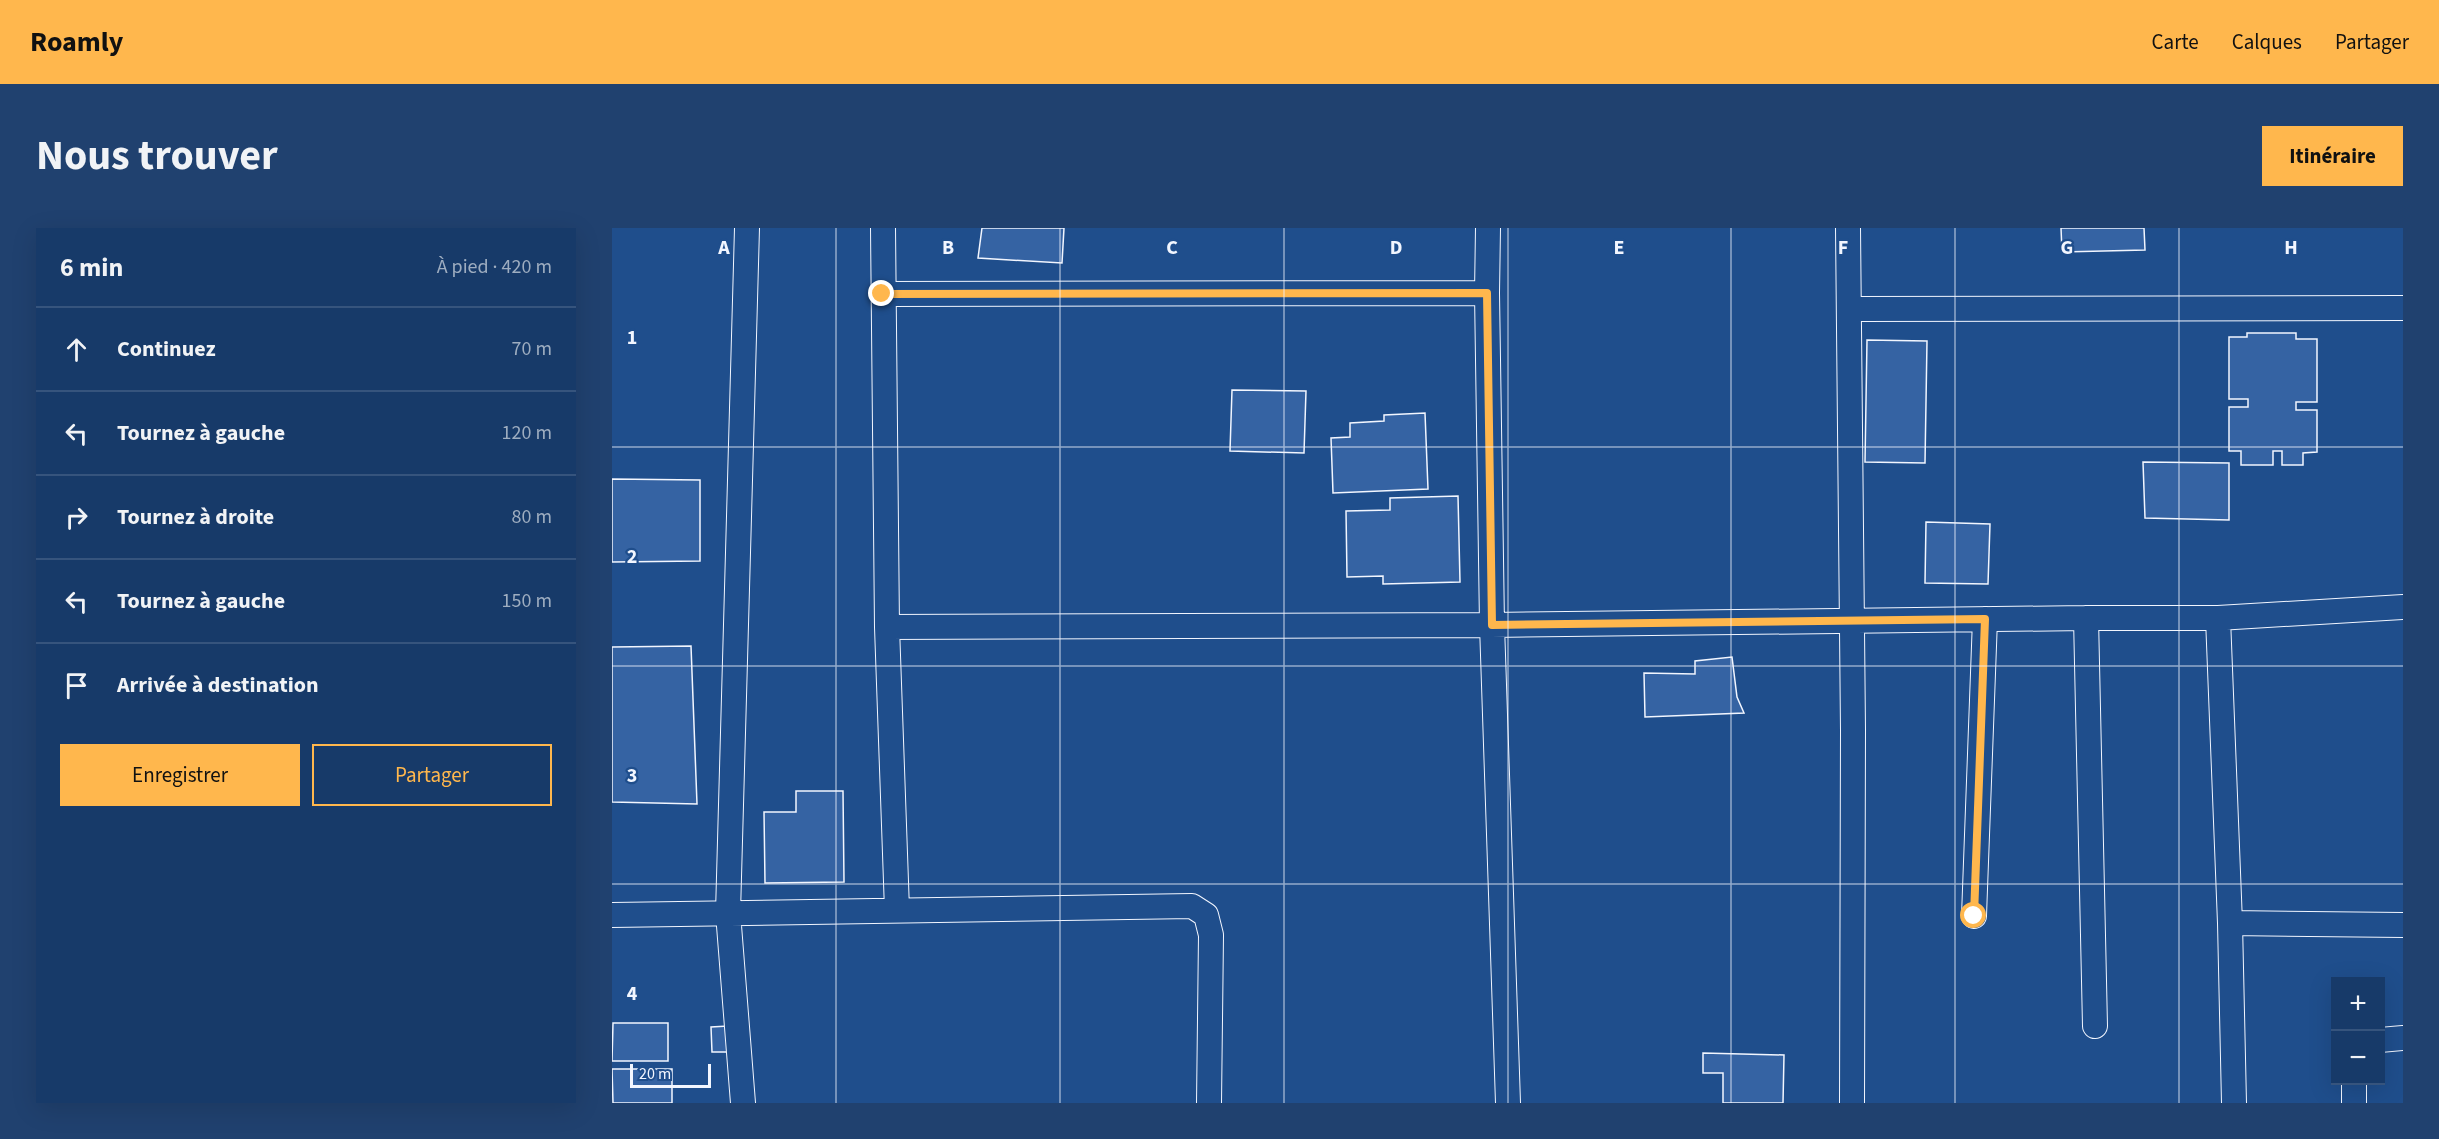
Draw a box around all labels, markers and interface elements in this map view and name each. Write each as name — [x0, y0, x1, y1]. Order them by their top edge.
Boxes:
text: Roamly — [30, 22, 123, 62]
text: Carte — [2152, 27, 2199, 57]
text: Calques — [2232, 27, 2302, 57]
text: Partager — [2335, 27, 2409, 57]
text: Nous trouver — [36, 126, 278, 186]
button: Itinéraire — [2262, 126, 2403, 186]
text: A — [717, 234, 730, 262]
text: B — [942, 234, 954, 262]
text: C — [1166, 234, 1178, 262]
text: D — [1390, 234, 1402, 262]
text: E — [1614, 234, 1624, 262]
text: F — [1838, 234, 1848, 262]
text: G — [2061, 234, 2073, 262]
text: H — [2284, 234, 2298, 262]
text: 6 min — [60, 249, 123, 286]
text: À pied · 420 m — [437, 253, 552, 281]
route end — [868, 280, 894, 306]
text: 1 — [627, 324, 637, 352]
icon: ahead — [60, 333, 93, 366]
text: Continuez — [117, 333, 216, 365]
text: 70 m — [512, 335, 552, 363]
icon: left — [60, 417, 93, 450]
text: Tournez à gauche — [117, 417, 285, 449]
text: 120 m — [502, 419, 552, 447]
icon: right — [60, 501, 93, 534]
text: Tournez à droite — [117, 501, 274, 533]
text: 80 m — [512, 503, 552, 531]
text: 2 — [627, 543, 637, 571]
icon: left — [60, 585, 93, 618]
text: Tournez à gauche — [117, 585, 285, 617]
text: 150 m — [502, 587, 552, 615]
icon: arrive — [60, 669, 93, 702]
text: Arrivée à destination — [117, 669, 319, 701]
button: Enregistrer — [60, 744, 300, 806]
button: Partager — [312, 744, 552, 806]
text: 3 — [627, 762, 637, 790]
route start — [1960, 902, 1986, 928]
map controls — [2331, 977, 2385, 1085]
button: + — [2331, 977, 2385, 1031]
text: 4 — [627, 980, 638, 1008]
button: − — [2331, 1031, 2385, 1085]
scale bar — [630, 1061, 711, 1088]
text: 20 m — [639, 1063, 671, 1085]

